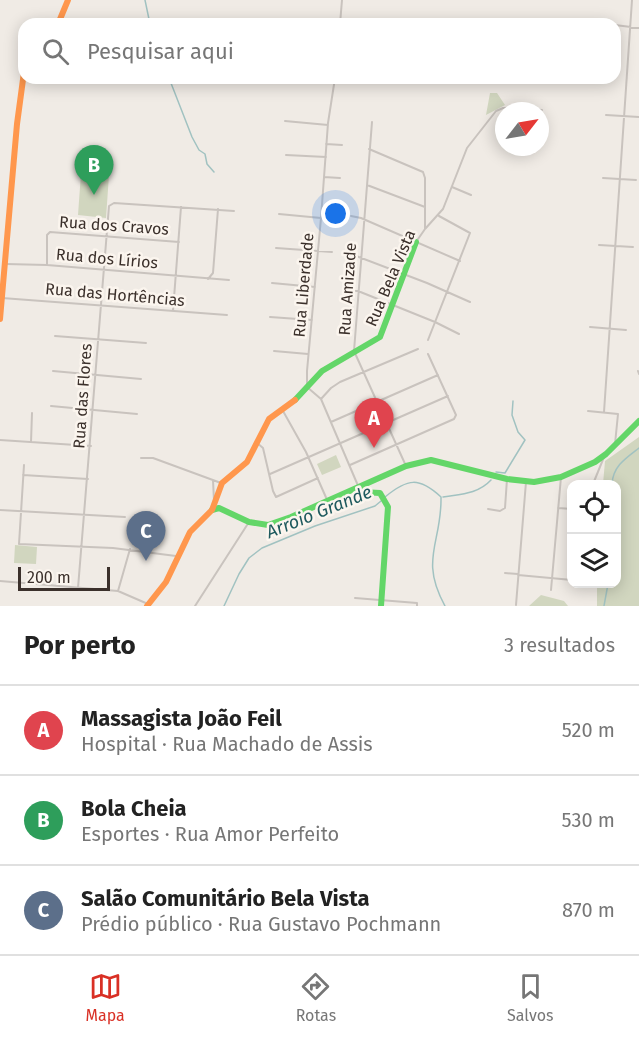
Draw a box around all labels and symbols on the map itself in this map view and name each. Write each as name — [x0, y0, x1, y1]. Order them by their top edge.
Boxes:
north arrow — [495, 102, 549, 156]
pin: B — [74, 146, 113, 195]
your location — [321, 199, 350, 228]
street label: Rua dos Cravos — [58, 212, 169, 239]
street label: Rua Bela Vista — [362, 227, 419, 329]
street label: Rua Liberdade — [289, 232, 318, 338]
street label: Rua Amizade — [335, 242, 360, 336]
street label: Rua dos Lírios — [55, 245, 159, 272]
street label: Rua das Hortências — [44, 279, 186, 310]
street label: Rua das Flores — [69, 343, 96, 449]
pin: A — [354, 398, 394, 448]
water label: Arroio Grande — [262, 481, 375, 544]
pin: C — [126, 512, 166, 561]
scale bar — [18, 564, 110, 592]

